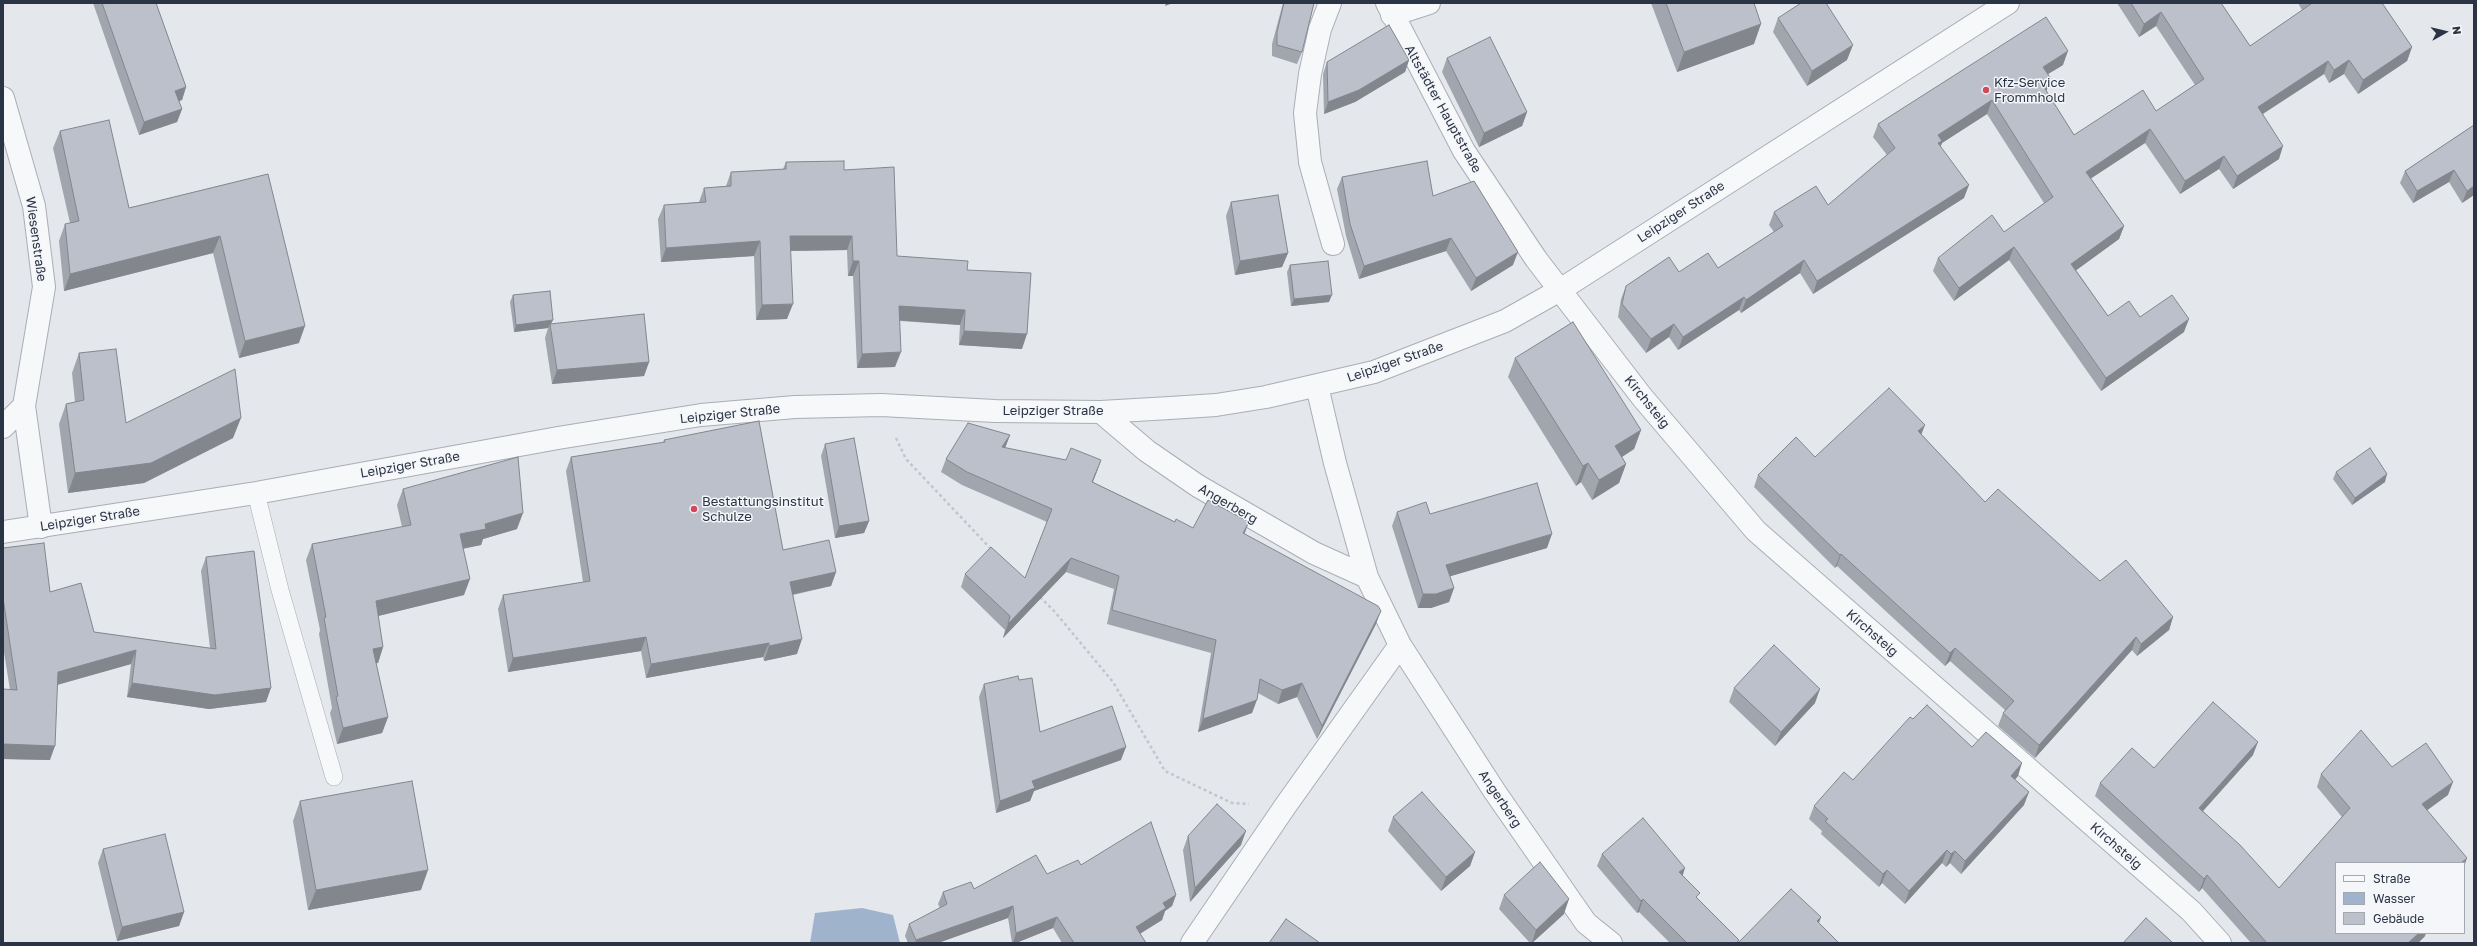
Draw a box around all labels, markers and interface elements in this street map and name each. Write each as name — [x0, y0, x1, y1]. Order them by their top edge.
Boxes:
north arrow — [2425, 12, 2465, 52]
text: N — [2450, 25, 2464, 35]
street label: Altstädter Hauptstraße — [1401, 42, 1485, 176]
place label: Kfz-Service Frommhold — [1994, 75, 2065, 106]
marker: Kfz-Service Frommhold — [1981, 85, 1991, 95]
street label: Leipziger Straße — [1634, 178, 1728, 246]
street label: Wiesenstraße — [22, 196, 50, 282]
street label: Leipziger Straße — [1345, 338, 1445, 386]
street label: Kirchsteig — [1621, 372, 1673, 432]
street label: Leipziger Straße — [679, 401, 781, 427]
street label: Leipziger Straße — [1003, 403, 1103, 419]
street label: Leipziger Straße — [359, 449, 461, 481]
street label: Angerberg — [1196, 481, 1260, 527]
place label: Bestattungsinstitut Schulze — [702, 494, 824, 525]
street label: Leipziger Straße — [39, 503, 141, 535]
marker: Bestattungsinstitut Schulze — [689, 504, 699, 514]
street label: Kirchsteig — [1843, 606, 1901, 660]
street label: Angerberg — [1475, 767, 1525, 831]
street label: Kirchsteig — [2087, 819, 2145, 873]
legend — [2335, 862, 2465, 934]
text: Straße — [2373, 871, 2411, 886]
text: Wasser — [2373, 891, 2415, 906]
text: Gebäude — [2373, 911, 2424, 926]

